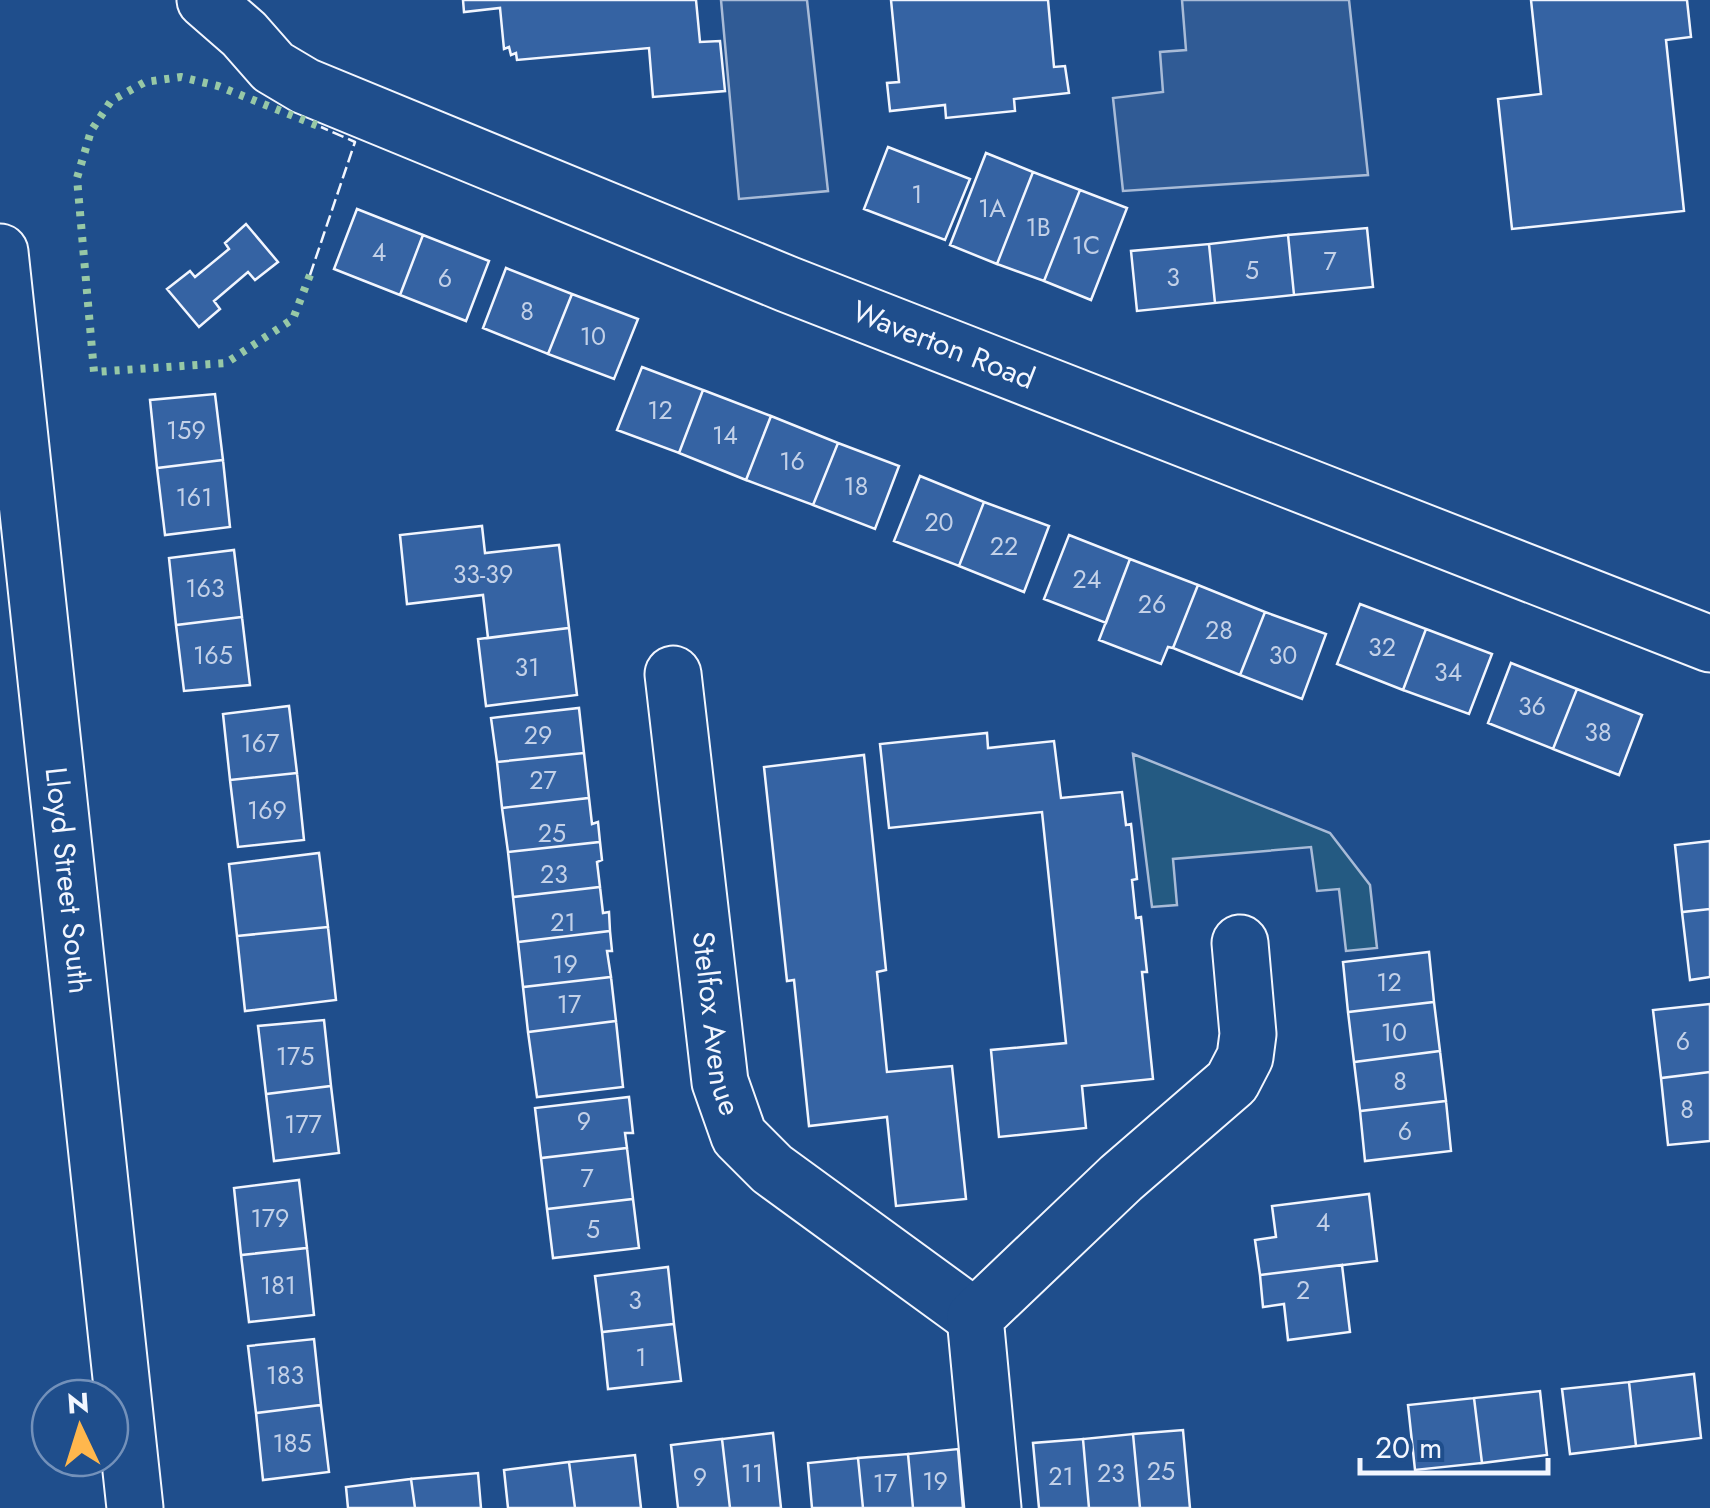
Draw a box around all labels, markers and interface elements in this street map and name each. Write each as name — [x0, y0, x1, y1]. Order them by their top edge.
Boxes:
house number: 1 — [911, 176, 923, 212]
house number: 1A — [978, 190, 1006, 226]
house number: 1B — [1025, 209, 1051, 245]
house number: 1C — [1072, 227, 1100, 263]
house number: 4 — [372, 234, 386, 270]
house number: 7 — [1323, 243, 1337, 279]
house number: 5 — [1245, 252, 1259, 288]
house number: 3 — [1166, 259, 1180, 295]
house number: 6 — [438, 260, 452, 296]
street label: Waverton Road — [846, 290, 1041, 400]
house number: 8 — [520, 293, 534, 329]
house number: 10 — [580, 318, 606, 354]
house number: 12 — [647, 392, 673, 428]
house number: 159 — [166, 412, 206, 448]
house number: 14 — [712, 417, 738, 453]
house number: 16 — [779, 443, 805, 479]
house number: 18 — [844, 468, 868, 504]
house number: 161 — [176, 479, 212, 515]
house number: 20 — [924, 504, 954, 540]
house number: 22 — [990, 528, 1018, 564]
house number: 33-39 — [453, 556, 513, 592]
house number: 24 — [1073, 561, 1101, 597]
house number: 163 — [185, 570, 225, 606]
house number: 26 — [1138, 586, 1166, 622]
house number: 28 — [1205, 612, 1233, 648]
house number: 32 — [1368, 629, 1396, 665]
house number: 165 — [193, 637, 233, 673]
house number: 30 — [1269, 637, 1297, 673]
house number: 31 — [515, 649, 539, 685]
house number: 34 — [1434, 654, 1462, 690]
house number: 36 — [1518, 688, 1546, 724]
house number: 38 — [1584, 714, 1612, 750]
house number: 29 — [524, 717, 552, 753]
house number: 167 — [241, 725, 279, 761]
house number: 27 — [529, 762, 557, 798]
street label: Lloyd Street South — [34, 765, 102, 996]
house number: 169 — [247, 792, 287, 828]
house number: 25 — [538, 815, 566, 851]
house number: 23 — [540, 856, 568, 892]
house number: 21 — [550, 904, 576, 940]
street label: Stelfox Avenue — [682, 929, 752, 1121]
house number: 19 — [552, 946, 578, 982]
house number: 12 — [1376, 964, 1402, 1000]
house number: 17 — [557, 986, 581, 1022]
house number: 10 — [1381, 1014, 1407, 1050]
house number: 6 — [1676, 1023, 1690, 1059]
house number: 175 — [276, 1038, 314, 1074]
house number: 8 — [1393, 1063, 1407, 1099]
house number: 8 — [1680, 1091, 1694, 1127]
house number: 9 — [577, 1103, 591, 1139]
house number: 177 — [284, 1106, 322, 1142]
house number: 6 — [1398, 1113, 1412, 1149]
house number: 7 — [580, 1160, 594, 1196]
house number: 179 — [251, 1200, 289, 1236]
house number: 4 — [1316, 1204, 1330, 1240]
house number: 5 — [586, 1211, 600, 1247]
house number: 181 — [260, 1267, 296, 1303]
house number: 2 — [1296, 1272, 1310, 1308]
house number: 3 — [628, 1282, 642, 1318]
house number: 1 — [635, 1339, 647, 1375]
house number: 183 — [266, 1357, 304, 1393]
north arrow — [30, 1378, 130, 1478]
text: N — [66, 1382, 91, 1425]
scale bar — [1360, 1413, 1548, 1475]
house number: 185 — [272, 1425, 312, 1461]
text: 20 m — [1375, 1426, 1442, 1469]
house number: 25 — [1147, 1453, 1175, 1489]
house number: 11 — [741, 1455, 763, 1491]
house number: 23 — [1097, 1455, 1125, 1491]
house number: 21 — [1048, 1458, 1074, 1494]
house number: 9 — [693, 1459, 707, 1495]
house number: 19 — [922, 1463, 948, 1499]
house number: 17 — [873, 1465, 897, 1501]

